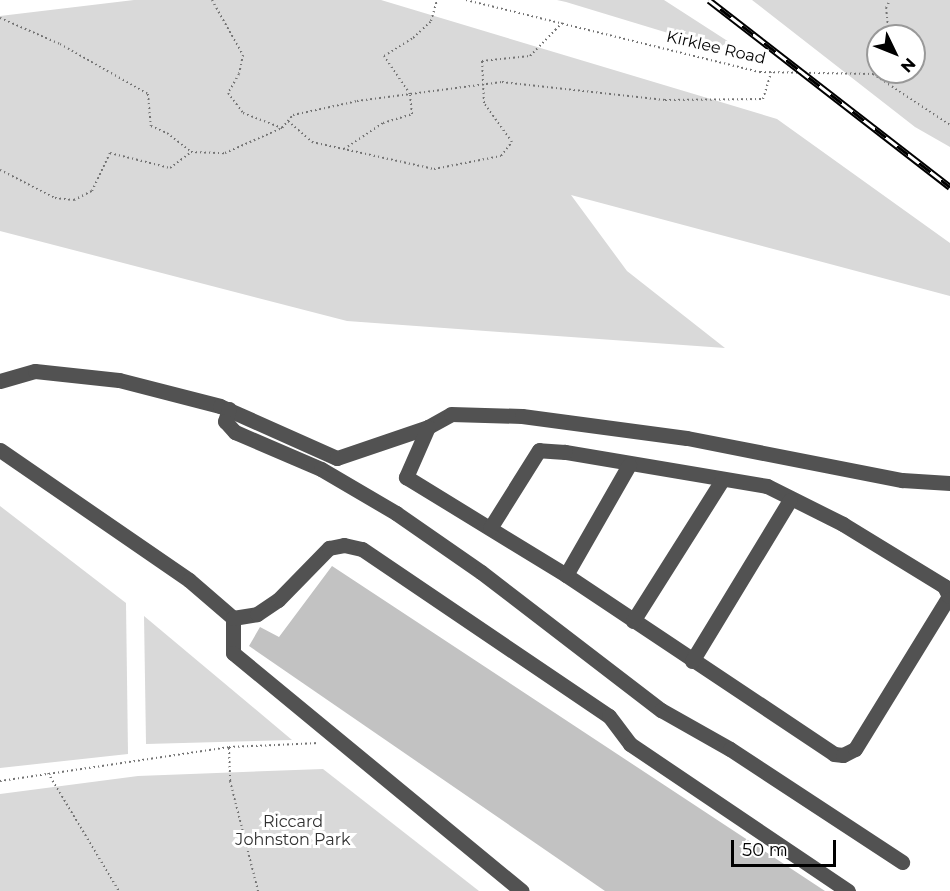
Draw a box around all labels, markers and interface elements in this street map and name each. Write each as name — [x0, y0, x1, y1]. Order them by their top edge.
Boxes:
north arrow — [866, 24, 926, 84]
street label: Kirklee Road — [665, 27, 767, 69]
text: N — [897, 54, 919, 76]
park label: Riccard Johnston Park — [235, 812, 351, 850]
scale bar — [734, 828, 839, 866]
text: 50 m — [742, 839, 788, 861]

